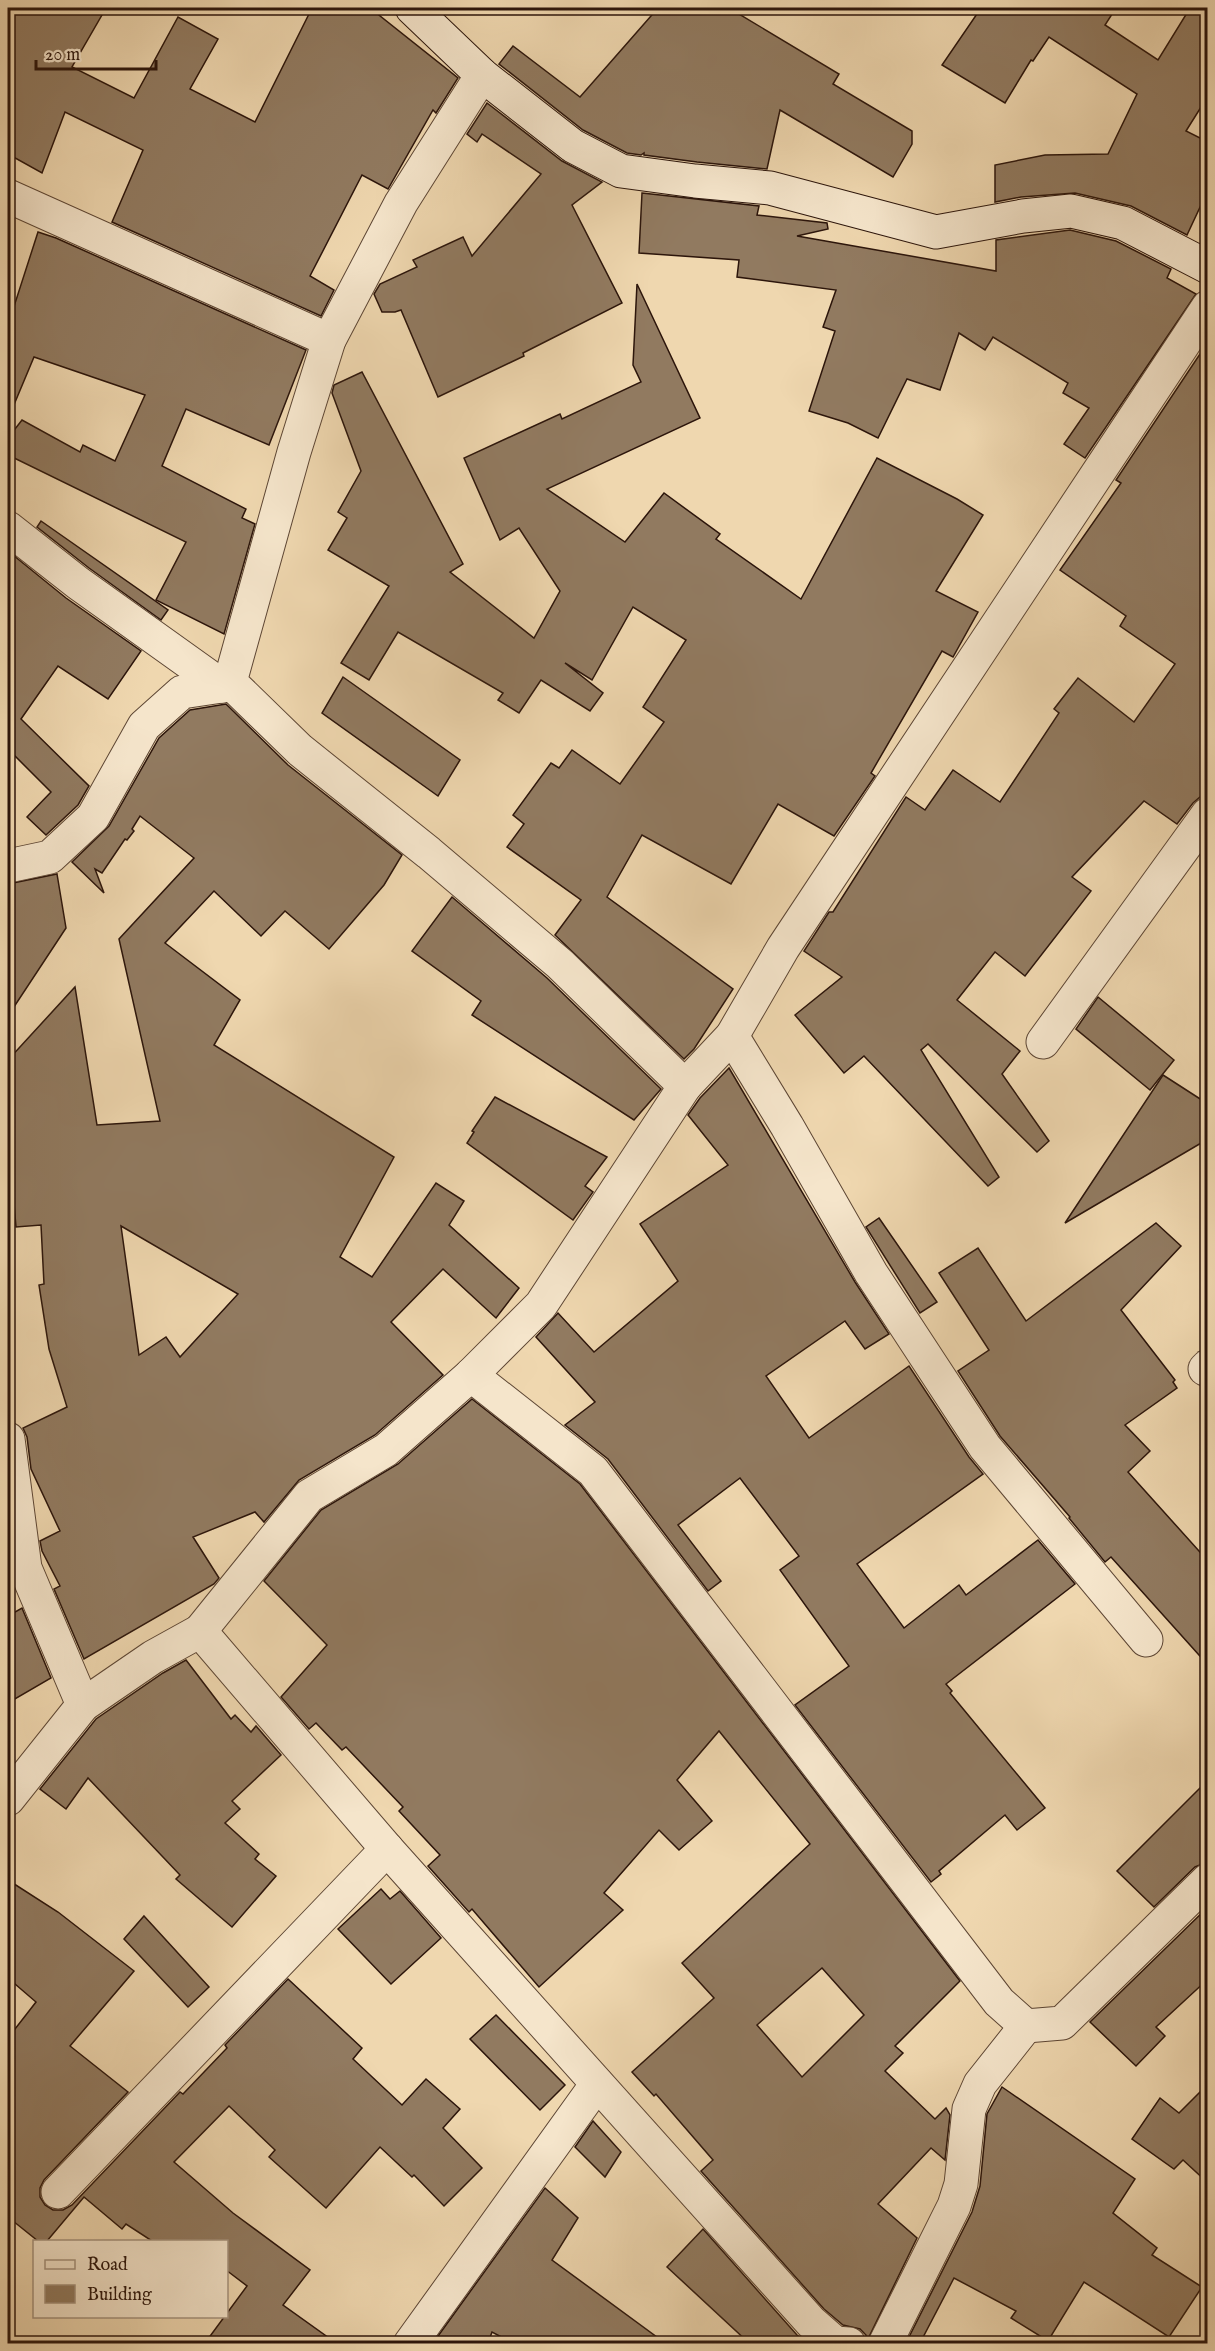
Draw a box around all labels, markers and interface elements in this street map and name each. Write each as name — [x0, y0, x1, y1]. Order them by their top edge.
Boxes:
scale bar — [36, 33, 156, 71]
text: 20 m — [45, 44, 80, 67]
legend — [33, 2240, 228, 2318]
text: Road — [87, 2254, 128, 2277]
text: Building — [87, 2284, 152, 2307]

